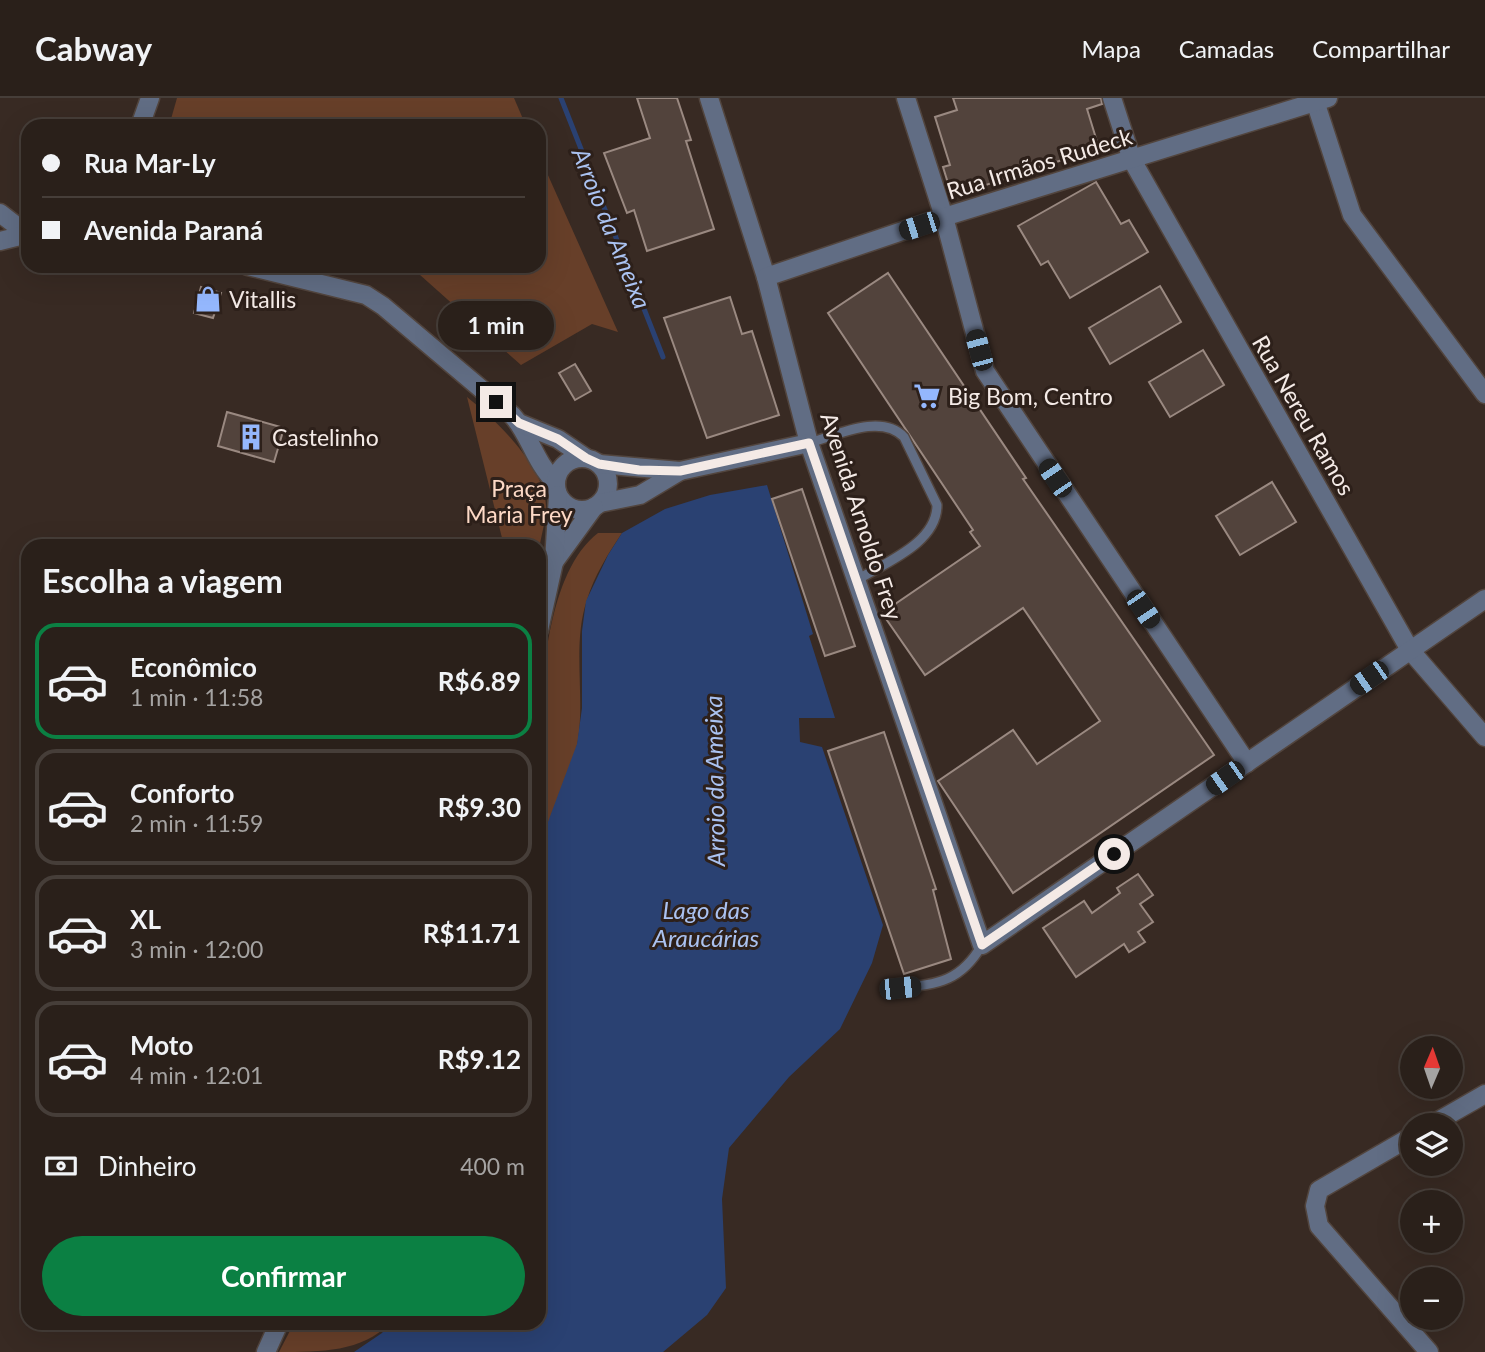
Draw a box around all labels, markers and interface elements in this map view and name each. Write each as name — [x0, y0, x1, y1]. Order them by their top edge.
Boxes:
text: Cabway — [35, 28, 152, 68]
text: Mapa — [1082, 34, 1141, 63]
text: Camadas — [1179, 34, 1274, 63]
text: Compartilhar — [1312, 34, 1450, 63]
street label: Rua Irmãos Rudeck — [943, 121, 1135, 205]
water label: Arroio da Ameixa — [566, 142, 657, 313]
text: Rua Mar-Ly — [84, 147, 216, 179]
car — [896, 210, 943, 242]
text: Avenida Paraná — [84, 214, 263, 246]
shop icon: Vitallis — [193, 284, 223, 314]
place label: Vitallis — [229, 285, 296, 313]
callout: 1 min — [438, 300, 554, 350]
text: 1 min — [467, 311, 525, 339]
car — [964, 327, 995, 373]
street label: Rua Nereu Ramos — [1247, 330, 1361, 500]
supermarket icon: Big Bom, Centro — [912, 381, 942, 411]
place label: Big Bom, Centro — [948, 382, 1113, 410]
route end — [480, 386, 512, 418]
street label: Avenida Arnoldo Frey — [815, 409, 909, 624]
building icon: Castelinho — [236, 422, 266, 452]
place label: Castelinho — [272, 423, 379, 451]
car — [1035, 455, 1076, 501]
park label: Praça Maria Frey — [465, 474, 573, 528]
text: Escolha a viagem — [42, 561, 283, 600]
car — [1123, 586, 1164, 632]
icon: car — [46, 650, 109, 713]
text: Econômico — [130, 651, 257, 683]
car — [1346, 657, 1393, 699]
text: R$6.89 — [438, 665, 521, 697]
text: 1 min · 11:58 — [130, 683, 263, 711]
water label: Arroio da Ameixa — [698, 695, 730, 868]
car — [1202, 757, 1249, 799]
icon: car — [46, 776, 109, 839]
text: Conforto — [130, 777, 234, 809]
text: R$9.30 — [438, 791, 521, 823]
text: 2 min · 11:59 — [130, 809, 263, 837]
route start — [1098, 838, 1130, 870]
water label: Lago das Araucárias — [652, 895, 760, 952]
icon: car — [46, 902, 109, 965]
text: XL — [130, 903, 161, 935]
text: R$11.71 — [423, 917, 521, 949]
text: 3 min · 12:00 — [130, 935, 263, 963]
car — [879, 975, 922, 1001]
icon: car — [46, 1028, 109, 1091]
text: Moto — [130, 1029, 193, 1061]
north arrow — [1400, 1036, 1463, 1099]
map controls — [1400, 1036, 1463, 1330]
text: R$9.12 — [438, 1043, 521, 1075]
text: 4 min · 12:01 — [130, 1061, 263, 1089]
button: layers — [1400, 1113, 1463, 1176]
icon: cash — [42, 1147, 80, 1185]
text: Dinheiro — [98, 1150, 196, 1182]
text: 400 m — [460, 1152, 525, 1180]
button: + — [1400, 1190, 1463, 1253]
button: Confirmar — [42, 1236, 525, 1316]
button: − — [1400, 1267, 1463, 1330]

